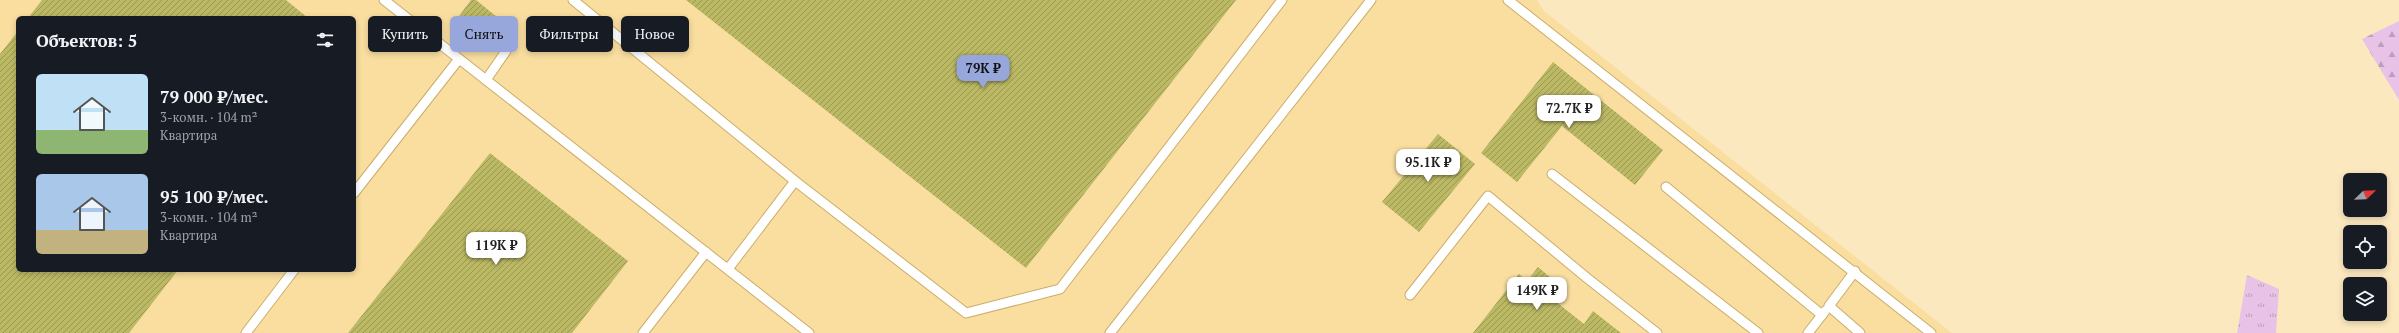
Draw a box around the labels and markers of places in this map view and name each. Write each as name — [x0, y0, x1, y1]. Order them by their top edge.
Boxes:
pin: 79K ₽ — [955, 55, 1011, 89]
pin: 72.7K ₽ — [1532, 95, 1606, 129]
pin: 95.1K ₽ — [1391, 149, 1465, 183]
pin: 119K ₽ — [463, 232, 529, 266]
pin: 149K ₽ — [1504, 277, 1570, 311]

